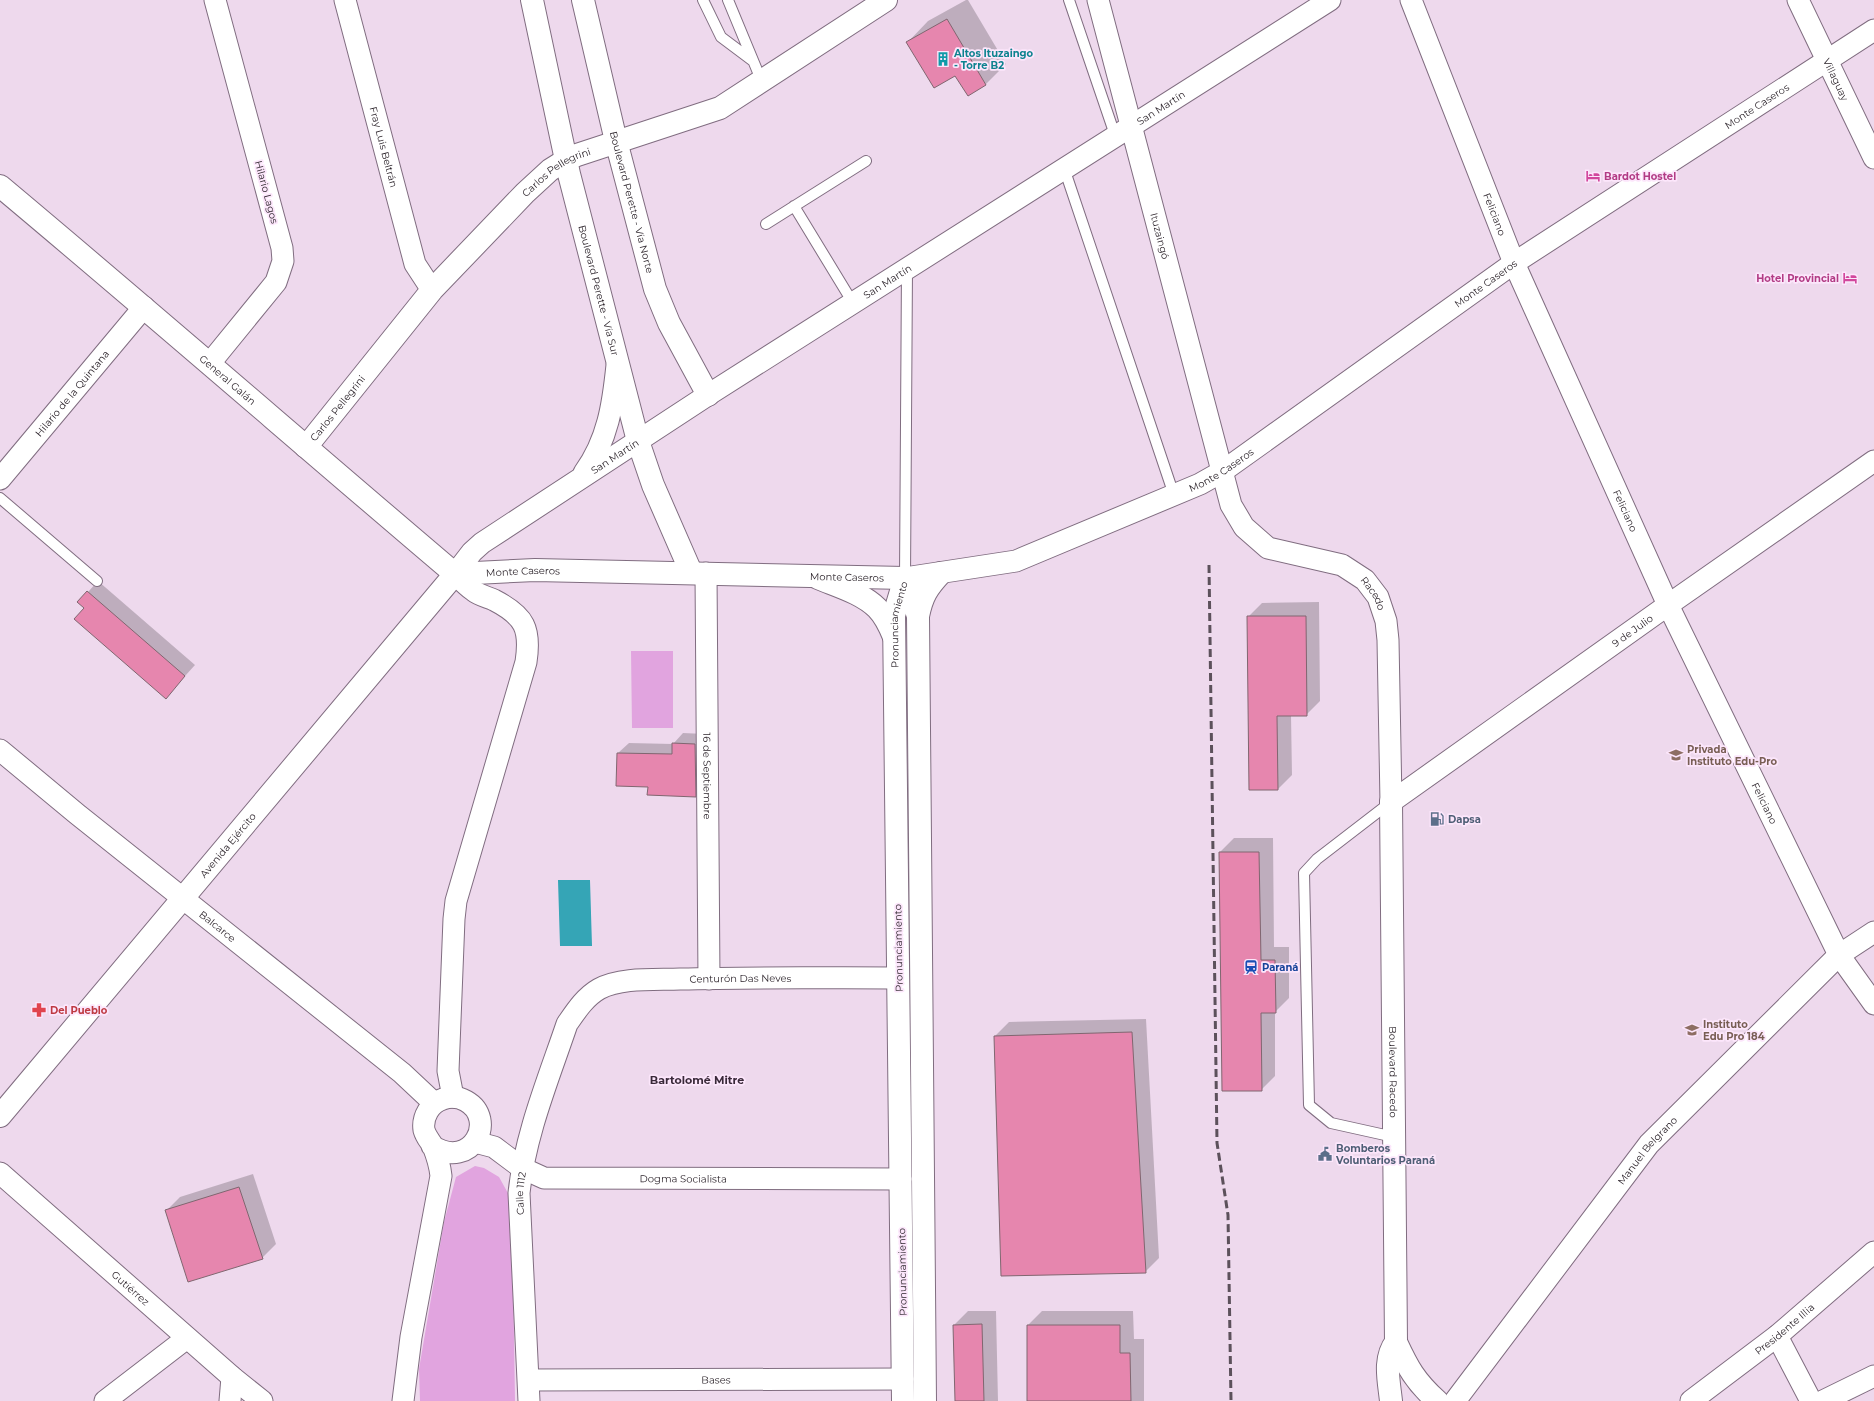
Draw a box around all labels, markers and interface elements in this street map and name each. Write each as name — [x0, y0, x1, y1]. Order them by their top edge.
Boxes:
place label: Altos Ituzaingo - Torre B2 — [953, 47, 1034, 72]
building icon: Altos Ituzaingo - Torre B2 — [935, 51, 951, 67]
street label: Villaguay — [1820, 56, 1852, 103]
street label: Monte Caseros — [1722, 81, 1792, 132]
street label: San Martín — [1134, 88, 1188, 128]
street label: Fray Luis Beltrán — [367, 105, 400, 189]
street label: Boulevard Perette - Vía Norte — [607, 130, 657, 275]
street label: Carlos Pellegrini — [519, 145, 592, 200]
street label: Hilario Lagos — [252, 159, 281, 225]
hotel icon: Bardot Hostel — [1585, 168, 1601, 184]
place label: Bardot Hostel — [1604, 170, 1676, 183]
street label: Feliciano — [1480, 191, 1509, 238]
street label: Ituzaingó — [1147, 211, 1172, 261]
street label: Boulevard Perette - Vía Sur — [575, 224, 622, 357]
street label: Monte Caseros — [1452, 257, 1520, 311]
street label: San Martín — [861, 261, 914, 302]
hotel icon: Hotel Provincial — [1842, 270, 1858, 286]
place label: Hotel Provincial — [1756, 272, 1839, 285]
street label: Hilario de la Quintana — [32, 348, 112, 439]
street label: General Galán — [197, 352, 258, 408]
street label: Carlos Pellegrini — [307, 373, 368, 444]
street label: San Martín — [588, 436, 641, 477]
street label: Monte Caseros — [1187, 445, 1256, 495]
street label: Feliciano — [1610, 488, 1640, 534]
street label: Monte Caseros — [486, 564, 560, 579]
street label: Monte Caseros — [810, 570, 884, 585]
street label: Racedo — [1358, 574, 1388, 612]
street label: Pronunciamiento — [888, 580, 911, 668]
street label: 9 de Julio — [1609, 612, 1656, 650]
street label: 16 de Septiembre — [700, 732, 714, 820]
place label: Privada Instituto Edu-Pro — [1687, 743, 1777, 768]
school or university icon: Privada Instituto Edu-Pro — [1668, 747, 1684, 763]
street label: Feliciano — [1749, 780, 1780, 826]
street label: Avenida Ejército — [197, 810, 259, 880]
fuel station icon: Dapsa — [1429, 811, 1445, 827]
place label: Dapsa — [1448, 813, 1481, 826]
street label: Pronunciamiento — [891, 904, 906, 992]
street label: Balcarce — [196, 908, 238, 945]
station icon: Paraná — [1243, 959, 1259, 975]
place label: Paraná — [1262, 961, 1299, 974]
street label: Centurón Das Neves — [689, 972, 792, 986]
pharmacy icon: Del Pueblo — [31, 1002, 47, 1018]
place label: Del Pueblo — [50, 1004, 108, 1017]
place label: Instituto Edu Pro 184 — [1703, 1018, 1765, 1043]
school or university icon: Instituto Edu Pro 184 — [1684, 1022, 1700, 1038]
street label: Boulevard Racedo — [1386, 1026, 1400, 1118]
district label: Bartolomé Mitre — [650, 1073, 744, 1087]
street label: Manuel Belgrano — [1615, 1114, 1680, 1187]
place label: Bomberos Voluntarios Paraná — [1335, 1142, 1435, 1167]
public building icon: Bomberos Voluntarios Paraná — [1317, 1146, 1333, 1162]
street label: Calle 1112 — [513, 1170, 529, 1215]
street label: Dogma Socialista — [640, 1172, 727, 1186]
street label: Pronunciamiento — [895, 1228, 910, 1316]
street label: Gutiérrez — [109, 1268, 152, 1308]
street label: Presidente Illia — [1752, 1301, 1817, 1358]
street label: Bases — [701, 1373, 731, 1387]

